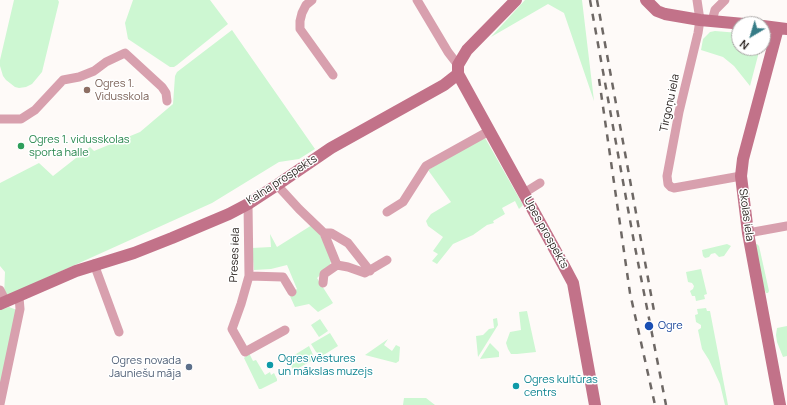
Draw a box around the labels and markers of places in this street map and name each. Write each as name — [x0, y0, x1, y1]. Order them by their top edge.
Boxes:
place label: Ogres 1. Vidusskola — [95, 77, 149, 103]
marker: Ogres 1. Vidusskola — [82, 85, 92, 95]
place label: Ogres 1. vidusskolas sporta halle — [29, 133, 130, 159]
marker: Ogres 1. vidusskolas sporta halle — [16, 141, 26, 151]
place label: Ogre — [658, 319, 683, 333]
marker: Ogre — [643, 320, 655, 332]
place label: Ogres vēstures un mākslas muzejs — [278, 352, 373, 378]
place label: Ogres novada Jauniešu māja — [109, 354, 181, 380]
marker: Ogres vēstures un mākslas muzejs — [265, 360, 275, 370]
marker: Ogres novada Jauniešu māja — [184, 362, 194, 372]
place label: Ogres kultūras centrs — [524, 373, 598, 399]
marker: Ogres kultūras centrs — [511, 381, 521, 391]

